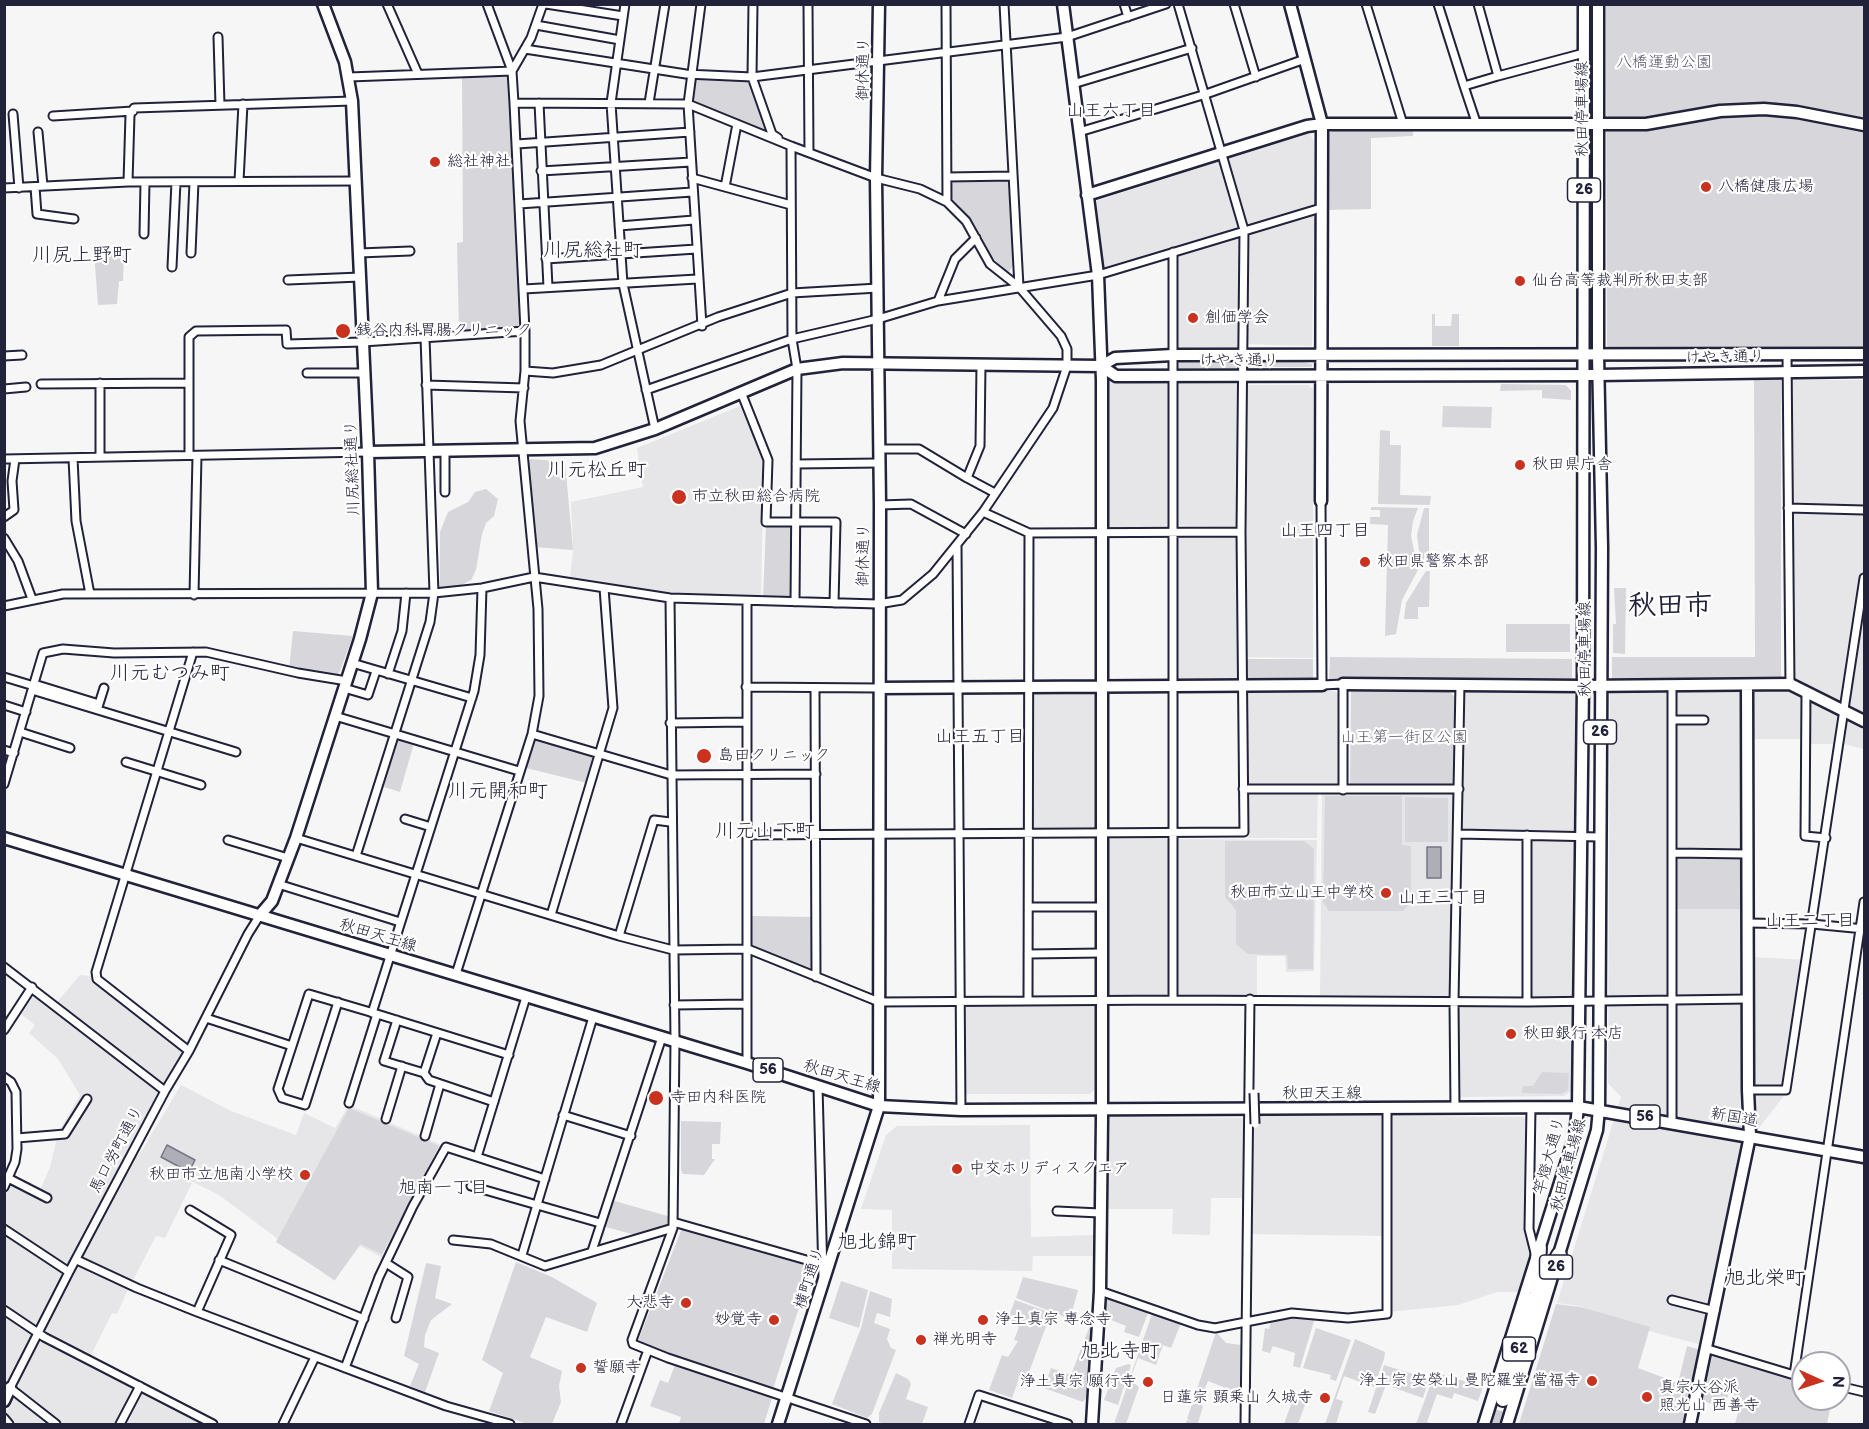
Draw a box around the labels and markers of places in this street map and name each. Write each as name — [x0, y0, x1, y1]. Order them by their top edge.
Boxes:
place label: 総社神社 — [447, 152, 511, 172]
marker: 総社神社 — [428, 155, 442, 169]
place label: 八橋健康広場 — [1718, 177, 1814, 197]
marker: 八橋健康広場 — [1699, 180, 1713, 194]
place label: 仙台高等裁判所秋田支部 — [1532, 271, 1708, 291]
marker: 仙台高等裁判所秋田支部 — [1513, 274, 1527, 288]
place label: 創価学会 — [1205, 308, 1269, 328]
marker: 創価学会 — [1186, 311, 1200, 325]
place label: 銭谷内科胃腸クリニック — [356, 321, 532, 341]
marker: 銭谷内科胃腸クリニック — [334, 322, 352, 340]
place label: 秋田県庁舎 — [1532, 455, 1612, 475]
marker: 秋田県庁舎 — [1513, 458, 1527, 472]
place label: 市立秋田総合病院 — [692, 487, 820, 507]
marker: 市立秋田総合病院 — [670, 488, 688, 506]
place label: 秋田県警察本部 — [1377, 552, 1489, 572]
marker: 秋田県警察本部 — [1358, 555, 1372, 569]
place label: 島田クリニック — [718, 746, 830, 766]
marker: 島田クリニック — [695, 747, 713, 765]
place label: 秋田市立山王中学校 — [1230, 883, 1374, 903]
marker: 秋田市立山王中学校 — [1379, 886, 1393, 900]
place label: 秋田銀行 本店 — [1523, 1024, 1623, 1044]
marker: 秋田銀行 本店 — [1504, 1027, 1518, 1041]
place label: 寺田内科医院 — [670, 1088, 766, 1108]
marker: 寺田内科医院 — [647, 1089, 665, 1107]
place label: 中交ホリディスクエア — [969, 1159, 1129, 1179]
marker: 中交ホリディスクエア — [950, 1162, 964, 1176]
place label: 秋田市立旭南小学校 — [149, 1165, 293, 1185]
marker: 秋田市立旭南小学校 — [298, 1168, 312, 1182]
place label: 大悲寺 — [626, 1293, 674, 1313]
marker: 大悲寺 — [679, 1296, 693, 1310]
place label: 妙覚寺 — [714, 1310, 762, 1330]
place label: 浄土真宗 専念寺 — [995, 1310, 1111, 1330]
marker: 妙覚寺 — [767, 1313, 781, 1327]
marker: 浄土真宗 専念寺 — [976, 1313, 990, 1327]
place label: 禅光明寺 — [933, 1330, 997, 1350]
marker: 禅光明寺 — [914, 1333, 928, 1347]
place label: 誓願寺 — [593, 1358, 641, 1378]
marker: 誓願寺 — [574, 1361, 588, 1375]
place label: 浄土宗 安榮山 曼陀羅堂 當福寺 — [1359, 1371, 1580, 1391]
place label: 浄土真宗 願行寺 — [1020, 1372, 1136, 1392]
marker: 浄土宗 安榮山 曼陀羅堂 當福寺 — [1585, 1374, 1599, 1388]
marker: 浄土真宗 願行寺 — [1141, 1375, 1155, 1389]
place label: 真宗大谷派 照光山 西善寺 — [1659, 1378, 1759, 1416]
place label: 日蓮宗 顕乗山 久城寺 — [1160, 1388, 1313, 1408]
marker: 真宗大谷派 照光山 西善寺 — [1640, 1390, 1654, 1404]
marker: 日蓮宗 顕乗山 久城寺 — [1318, 1391, 1332, 1405]

